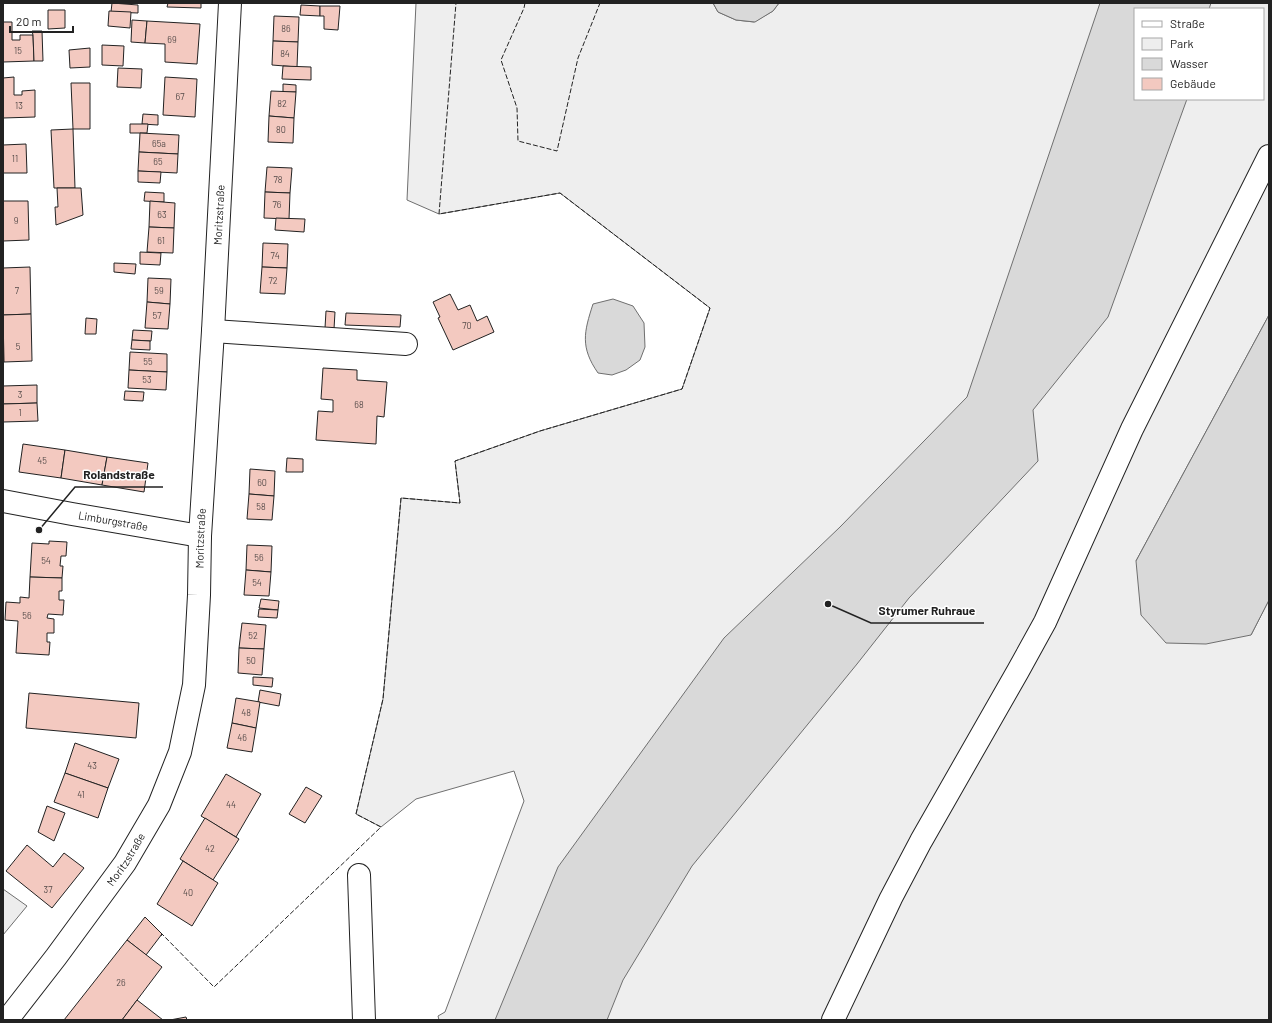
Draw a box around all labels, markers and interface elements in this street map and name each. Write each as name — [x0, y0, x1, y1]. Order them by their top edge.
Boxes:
scale bar — [10, 8, 73, 34]
legend — [1134, 8, 1264, 100]
text: 20 m — [16, 14, 42, 28]
text: Straße — [1170, 16, 1205, 30]
house number: 86 — [281, 23, 291, 34]
house number: 69 — [167, 34, 177, 45]
text: Park — [1170, 36, 1194, 50]
house number: 15 — [14, 45, 22, 56]
house number: 84 — [280, 48, 290, 59]
text: Wasser — [1170, 56, 1209, 70]
text: Gebäude — [1170, 76, 1216, 90]
house number: 67 — [176, 91, 185, 102]
house number: 82 — [277, 98, 287, 109]
house number: 13 — [15, 100, 23, 111]
house number: 80 — [276, 124, 286, 135]
house number: 65a — [152, 138, 166, 149]
house number: 11 — [12, 153, 18, 164]
house number: 65 — [153, 156, 163, 167]
house number: 78 — [274, 174, 283, 185]
street label: Moritzstraße — [210, 184, 227, 245]
house number: 76 — [273, 199, 282, 210]
house number: 63 — [157, 209, 167, 220]
house number: 9 — [14, 215, 19, 226]
house number: 61 — [157, 235, 165, 246]
house number: 74 — [270, 250, 280, 261]
house number: 72 — [268, 275, 278, 286]
house number: 7 — [15, 285, 20, 296]
house number: 59 — [154, 285, 164, 296]
house number: 57 — [153, 310, 162, 321]
house number: 70 — [462, 320, 472, 331]
house number: 5 — [16, 341, 21, 352]
house number: 55 — [143, 356, 153, 367]
house number: 53 — [142, 374, 152, 385]
house number: 3 — [18, 389, 23, 400]
house number: 68 — [354, 399, 364, 410]
house number: 1 — [18, 407, 22, 418]
house number: 45 — [37, 455, 47, 466]
callout: Rolandstraße — [75, 463, 163, 487]
text: Rolandstraße — [83, 467, 155, 481]
house number: 60 — [257, 477, 267, 488]
house number: 58 — [256, 501, 266, 512]
street label: Moritzstraße — [192, 507, 208, 569]
street label: Limburgstraße — [77, 508, 149, 533]
house number: 56 — [254, 552, 264, 563]
house number: 54 — [41, 555, 51, 566]
house number: 54 — [252, 577, 262, 588]
callout: Styrumer Ruhraue — [871, 599, 984, 623]
text: Styrumer Ruhraue — [879, 603, 976, 617]
house number: 56 — [22, 610, 32, 621]
house number: 52 — [248, 630, 258, 641]
house number: 50 — [246, 655, 256, 666]
house number: 48 — [241, 707, 251, 718]
house number: 46 — [237, 732, 247, 743]
house number: 43 — [87, 760, 97, 771]
house number: 41 — [77, 789, 85, 800]
house number: 44 — [226, 799, 236, 810]
street label: Moritzstraße — [104, 830, 147, 888]
house number: 42 — [205, 843, 215, 854]
house number: 37 — [44, 884, 53, 895]
house number: 40 — [183, 887, 193, 898]
house number: 26 — [116, 977, 126, 988]

